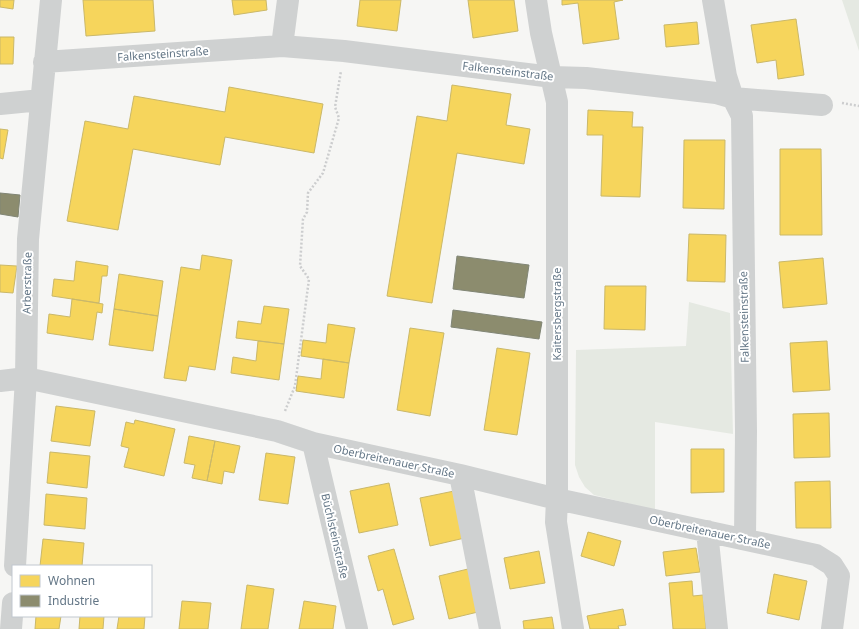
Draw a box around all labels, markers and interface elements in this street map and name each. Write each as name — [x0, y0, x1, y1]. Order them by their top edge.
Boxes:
street label: Falkensteinstraße — [117, 43, 209, 64]
street label: Falkensteinstraße — [462, 57, 554, 84]
street label: Arberstraße — [18, 252, 35, 314]
street label: Kaitersbergstraße — [549, 268, 564, 360]
street label: Falkensteinstraße — [735, 271, 752, 363]
street label: Oberbreitenauer Straße — [332, 440, 456, 481]
street label: Büchlsteinstraße — [318, 492, 353, 580]
street label: Oberbreitenauer Straße — [648, 511, 772, 552]
legend — [12, 565, 152, 617]
text: Wohnen — [48, 572, 95, 589]
text: Industrie — [48, 592, 99, 609]

